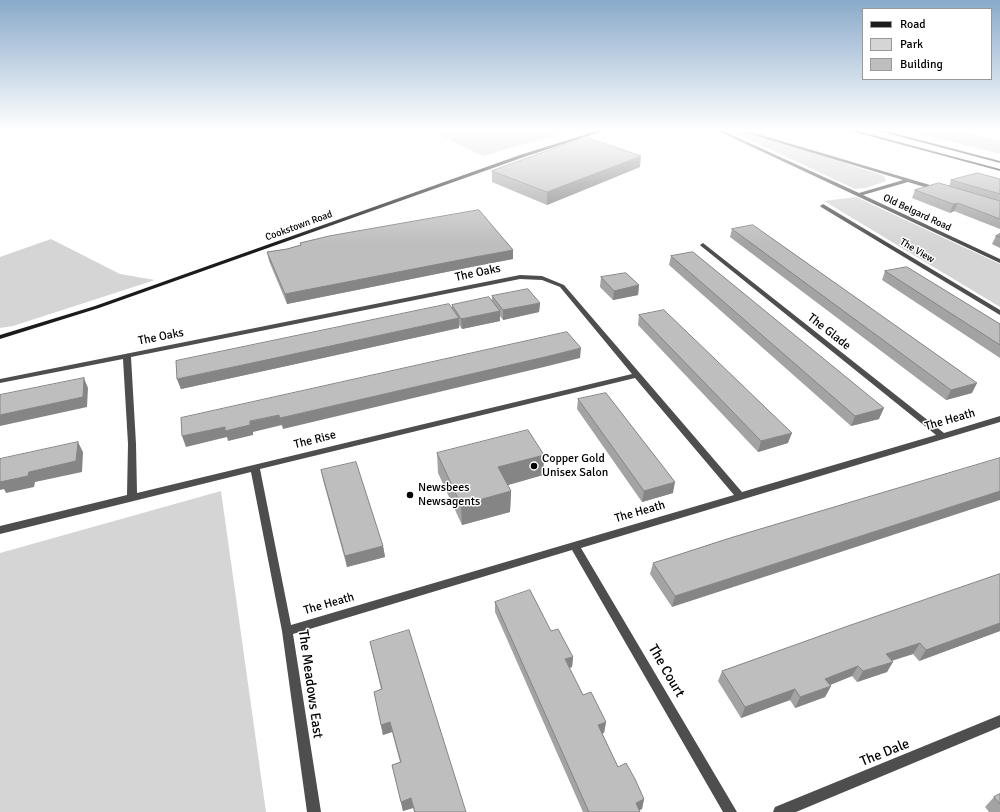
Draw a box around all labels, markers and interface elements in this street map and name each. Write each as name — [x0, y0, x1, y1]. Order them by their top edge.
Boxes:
legend — [862, 8, 992, 80]
text: Road — [900, 17, 926, 32]
text: Park — [900, 37, 923, 52]
text: Building — [900, 57, 943, 72]
street label: Old Belgard Road — [881, 192, 953, 234]
street label: Cookstown Road — [264, 208, 334, 244]
street label: The View — [898, 236, 936, 266]
street label: The Oaks — [454, 261, 502, 285]
street label: The Glade — [805, 311, 853, 353]
street label: The Oaks — [137, 326, 185, 348]
street label: The Heath — [923, 406, 977, 434]
street label: The Rise — [292, 428, 338, 452]
place label: Copper Gold Unisex Salon — [542, 452, 608, 480]
marker: Copper Gold Unisex Salon — [529, 461, 539, 471]
place label: Newsbees Newsagents — [418, 481, 480, 509]
marker: Newsbees Newsagents — [405, 490, 415, 500]
street label: The Heath — [613, 498, 667, 526]
street label: The Heath — [302, 590, 356, 618]
street label: The Meadows East — [294, 628, 326, 740]
street label: The Court — [644, 642, 688, 700]
street label: The Dale — [858, 736, 912, 770]

